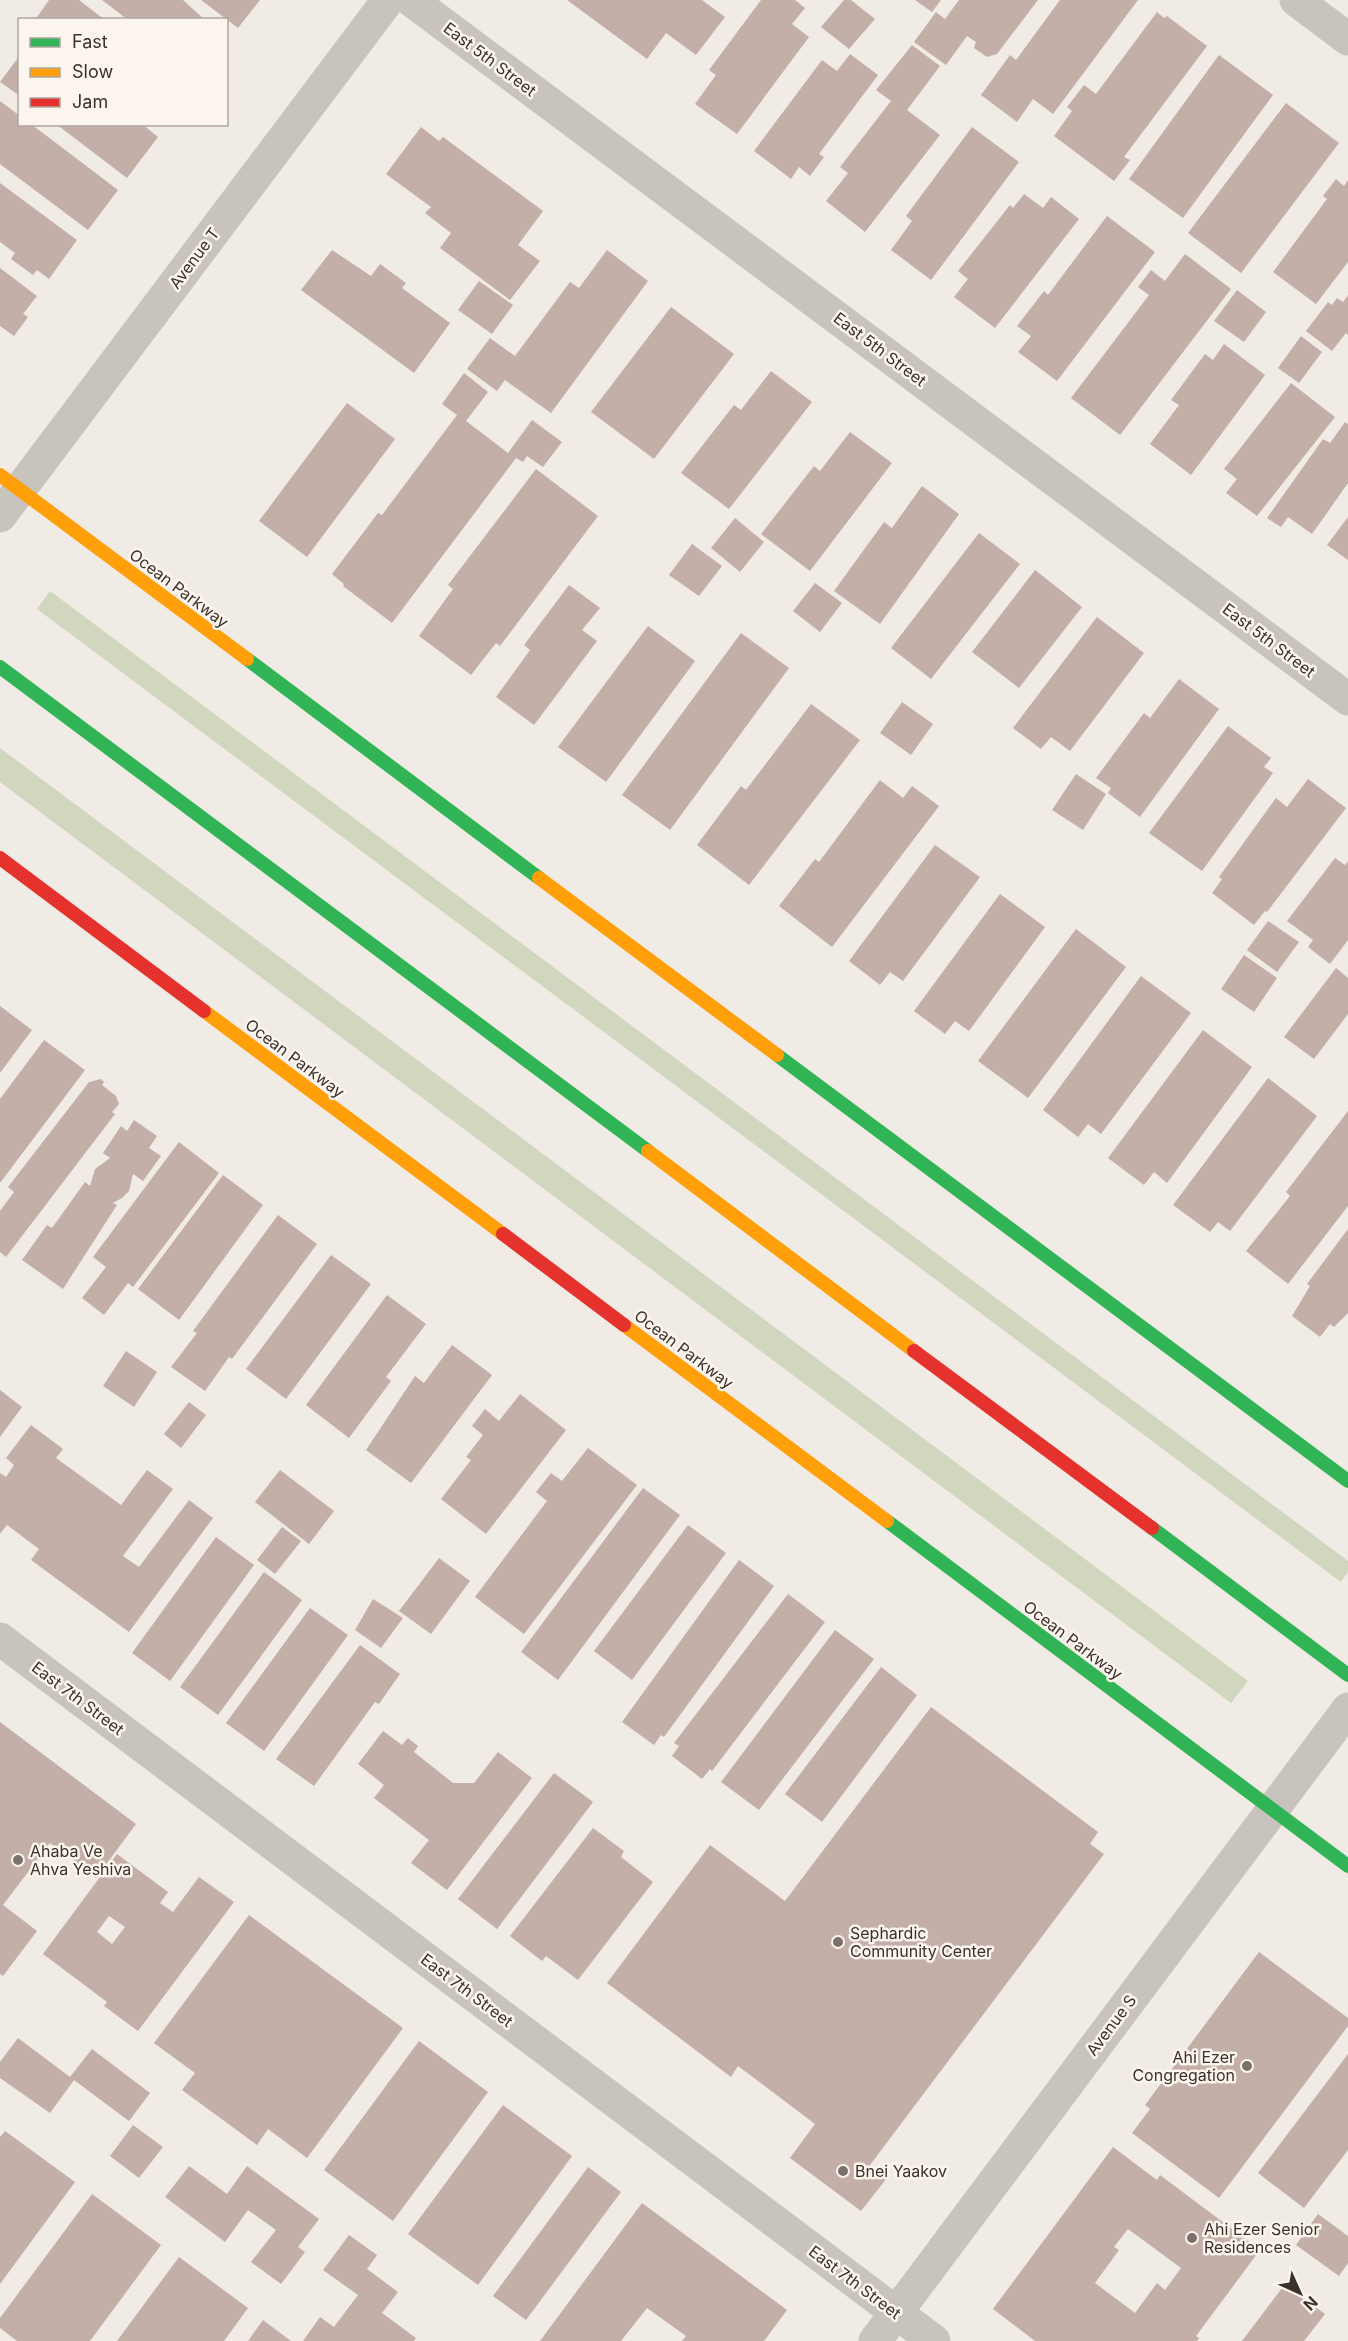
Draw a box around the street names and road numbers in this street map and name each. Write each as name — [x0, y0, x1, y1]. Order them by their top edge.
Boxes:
street label: East 5th Street — [440, 18, 540, 100]
street label: Avenue T — [165, 224, 223, 292]
street label: East 5th Street — [830, 308, 930, 390]
street label: Ocean Parkway — [126, 544, 232, 632]
street label: East 5th Street — [1219, 599, 1319, 681]
street label: Ocean Parkway — [242, 1014, 348, 1102]
street label: Ocean Parkway — [631, 1305, 737, 1393]
street label: Ocean Parkway — [1020, 1596, 1126, 1684]
street label: East 7th Street — [28, 1657, 128, 1739]
street label: East 7th Street — [417, 1949, 517, 2031]
street label: Avenue S — [1082, 1991, 1140, 2059]
street label: East 7th Street — [805, 2241, 905, 2323]

